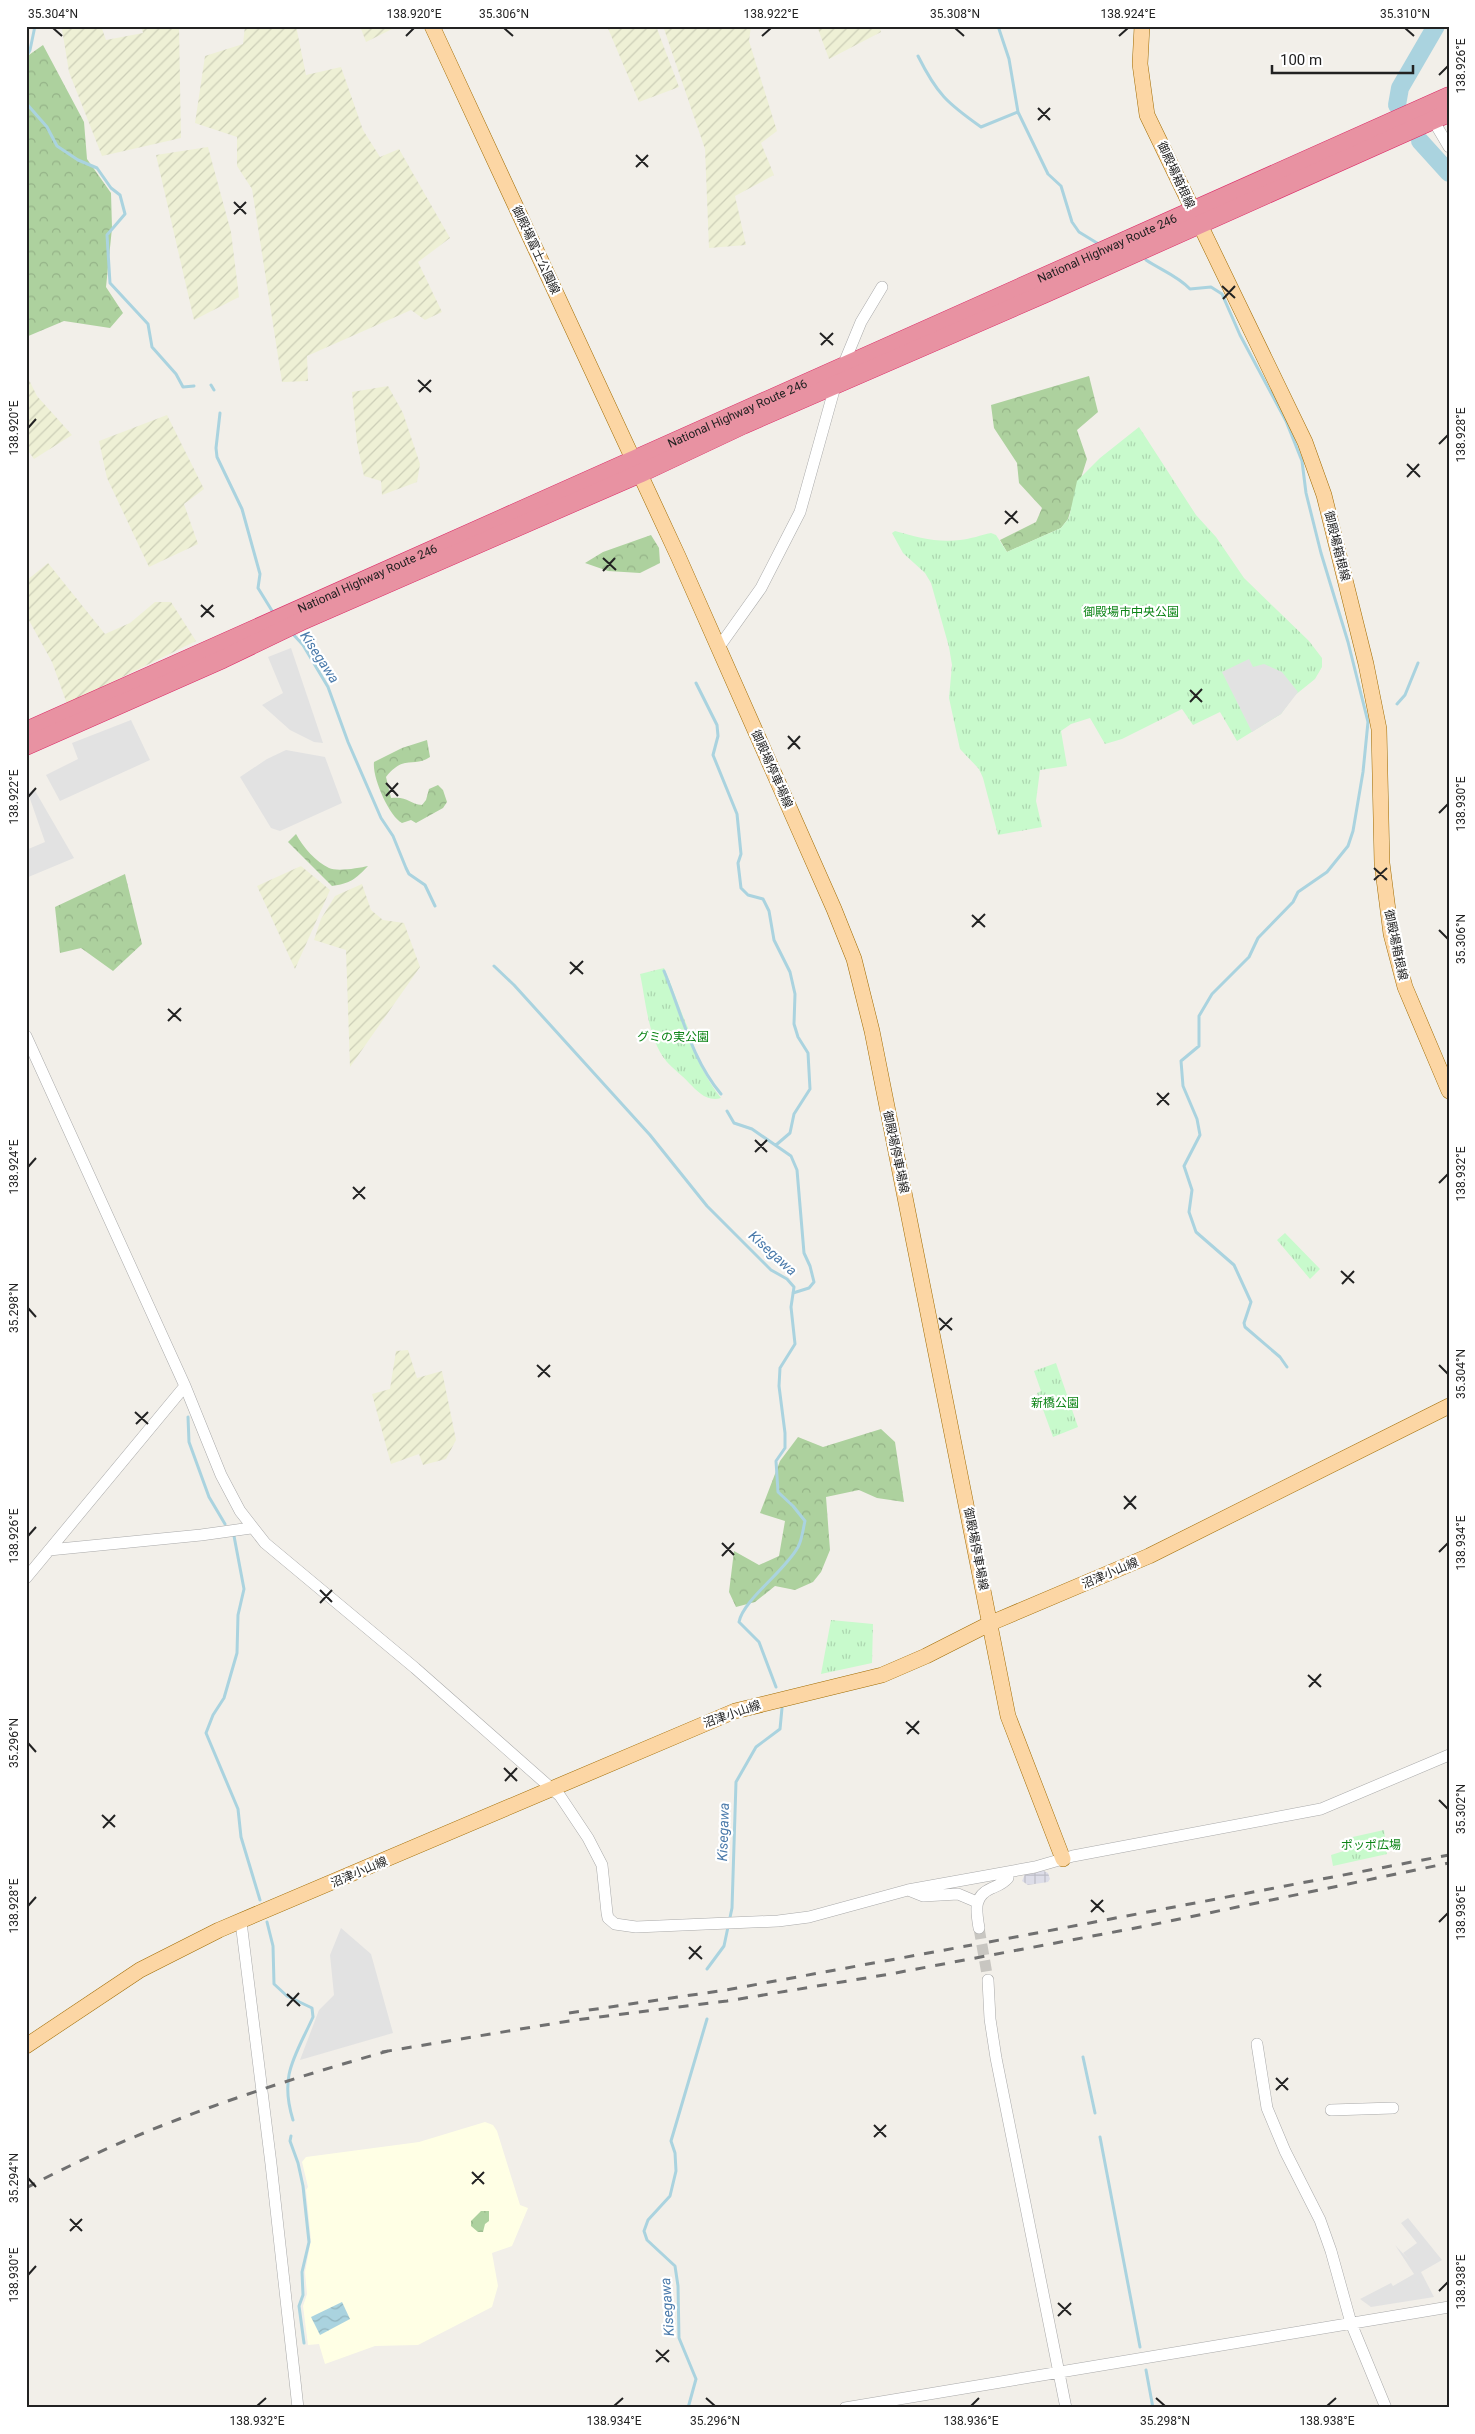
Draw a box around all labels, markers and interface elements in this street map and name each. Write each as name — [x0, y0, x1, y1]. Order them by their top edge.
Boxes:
text: 35.304°N — [28, 7, 78, 21]
text: 138.920°E — [387, 7, 442, 21]
text: 35.306°N — [479, 7, 529, 21]
text: 138.922°E — [744, 7, 799, 21]
text: 35.308°N — [930, 7, 980, 21]
text: 138.924°E — [1101, 7, 1156, 21]
text: 35.310°N — [1380, 7, 1430, 21]
text: 138.926°E — [1454, 38, 1468, 93]
scale bar — [1272, 42, 1414, 74]
text: 100 m — [1280, 51, 1322, 69]
street label: 御殿場箱根線 — [1154, 139, 1198, 211]
street label: 御殿場富士公園線 — [509, 204, 563, 296]
street label: National Highway Route 246 — [1035, 211, 1179, 286]
street label: National Highway Route 246 — [665, 376, 810, 451]
text: 138.920°E — [7, 400, 21, 455]
text: 138.928°E — [1454, 407, 1468, 462]
street label: 御殿場箱根線 — [1321, 509, 1353, 583]
street label: National Highway Route 246 — [296, 541, 440, 616]
park label: 御殿場市中央公園 — [1083, 605, 1179, 619]
water label: Kisegawa — [297, 628, 343, 686]
street label: 御殿場停車場線 — [749, 728, 795, 810]
text: 138.922°E — [7, 769, 21, 824]
text: 138.930°E — [1454, 776, 1468, 831]
street label: 御殿場箱根線 — [1382, 908, 1410, 982]
text: 35.306°N — [1454, 914, 1468, 964]
park label: グミの実公園 — [637, 1030, 709, 1044]
street label: 御殿場停車場線 — [880, 1109, 912, 1195]
text: 138.924°E — [7, 1139, 21, 1194]
text: 138.932°E — [1454, 1146, 1468, 1201]
water label: Kisegawa — [746, 1227, 800, 1279]
text: 35.298°N — [7, 1283, 21, 1333]
text: 35.304°N — [1454, 1349, 1468, 1399]
park label: 新橋公園 — [1031, 1396, 1079, 1410]
street label: 御殿場停車場線 — [961, 1506, 991, 1592]
text: 138.926°E — [7, 1508, 21, 1563]
text: 138.934°E — [1454, 1515, 1468, 1570]
street label: 沼津小山線 — [1080, 1555, 1140, 1591]
street label: 沼津小山線 — [701, 1698, 763, 1730]
text: 35.296°N — [7, 1718, 21, 1768]
text: 35.302°N — [1454, 1784, 1468, 1834]
water label: Kisegawa — [714, 1802, 732, 1862]
park label: ポッポ広場 — [1341, 1838, 1401, 1852]
street label: 沼津小山線 — [329, 1854, 389, 1890]
text: 138.928°E — [7, 1878, 21, 1933]
text: 138.936°E — [1454, 1885, 1468, 1940]
text: 35.294°N — [7, 2153, 21, 2203]
text: 138.930°E — [7, 2247, 21, 2302]
text: 138.938°E — [1454, 2254, 1468, 2309]
water label: Kisegawa — [657, 2277, 677, 2337]
text: 138.932°E — [230, 2414, 285, 2428]
text: 138.934°E — [587, 2414, 642, 2428]
text: 35.296°N — [690, 2414, 740, 2428]
text: 138.936°E — [944, 2414, 999, 2428]
text: 35.298°N — [1140, 2414, 1190, 2428]
text: 138.938°E — [1300, 2414, 1355, 2428]

